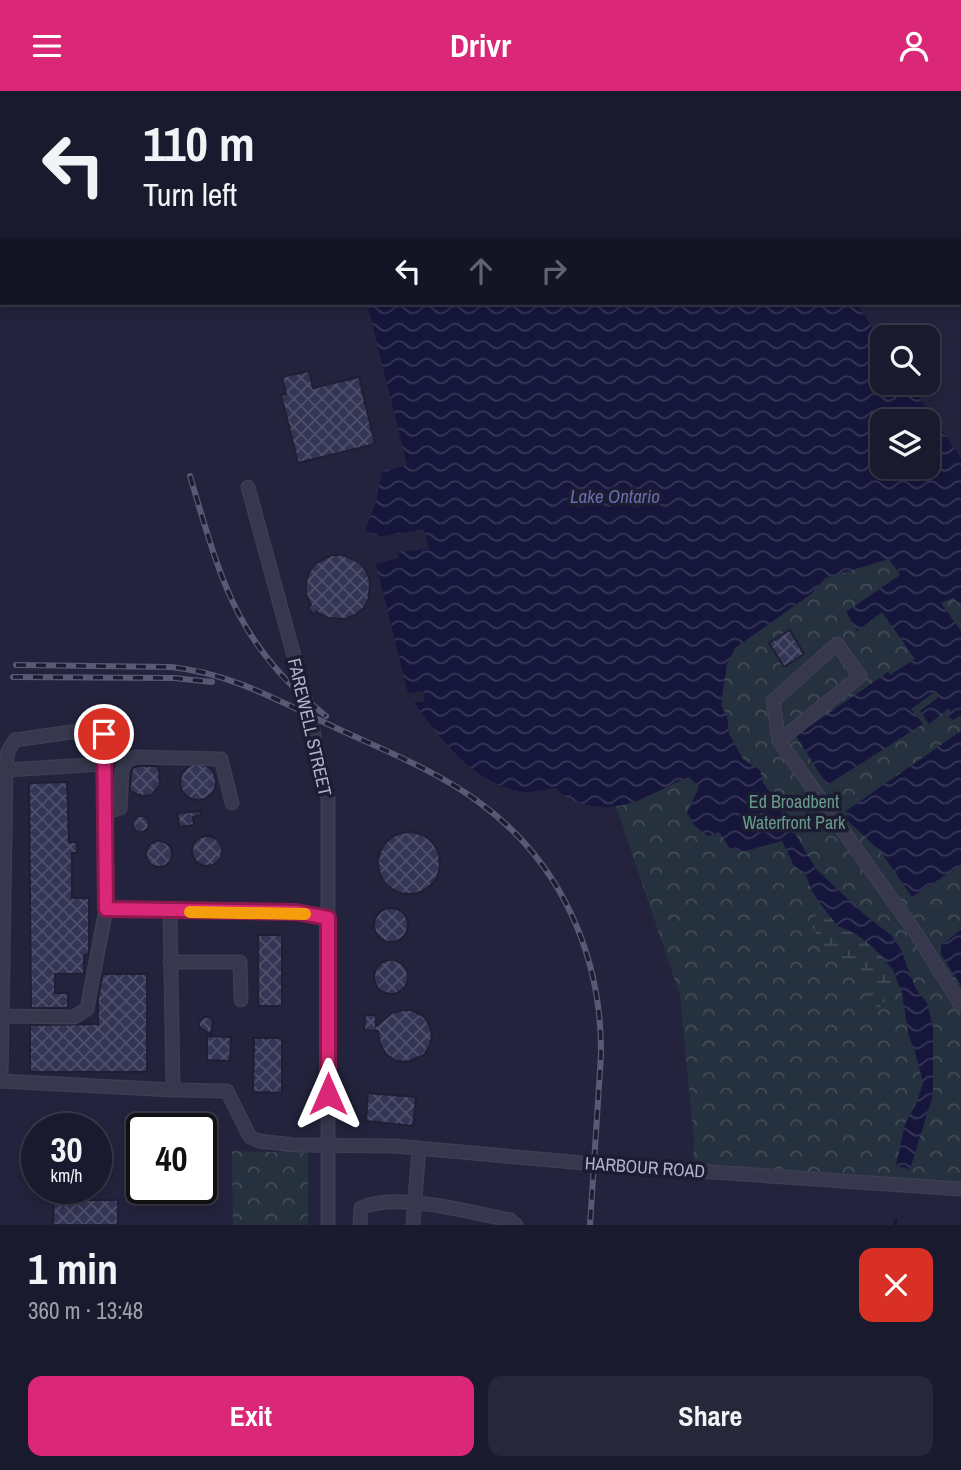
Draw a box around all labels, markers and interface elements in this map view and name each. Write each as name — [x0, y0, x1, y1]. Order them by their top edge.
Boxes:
text: Drivr — [450, 24, 511, 67]
icon: menu — [28, 27, 66, 65]
icon: person — [895, 27, 933, 65]
text: 110 m — [143, 110, 255, 176]
icon: left — [28, 119, 119, 210]
text: Turn left — [143, 173, 237, 216]
icon: left — [389, 252, 427, 290]
icon: ahead — [462, 252, 500, 290]
icon: right — [535, 252, 573, 290]
map controls — [870, 325, 940, 479]
button: search — [870, 325, 940, 395]
button: layers — [870, 409, 940, 479]
water label: Lake Ontario — [570, 483, 660, 509]
street label: FAREWELL STREET — [282, 656, 338, 798]
pin — [74, 704, 134, 764]
icon: arrive — [85, 715, 123, 753]
park label: Ed Broadbent Waterfront Park — [743, 789, 846, 835]
position arrow — [291, 1057, 365, 1131]
speed limit sign: 40 — [126, 1113, 217, 1204]
text: 30 — [51, 1126, 82, 1173]
street label: HARBOUR ROAD — [584, 1150, 706, 1184]
text: km/h — [51, 1163, 83, 1188]
text: 1 min — [28, 1241, 118, 1297]
button: close — [859, 1248, 933, 1322]
text: 360 m · 13:48 — [28, 1295, 143, 1326]
button: Exit — [28, 1376, 474, 1456]
button: Share — [488, 1376, 933, 1456]

